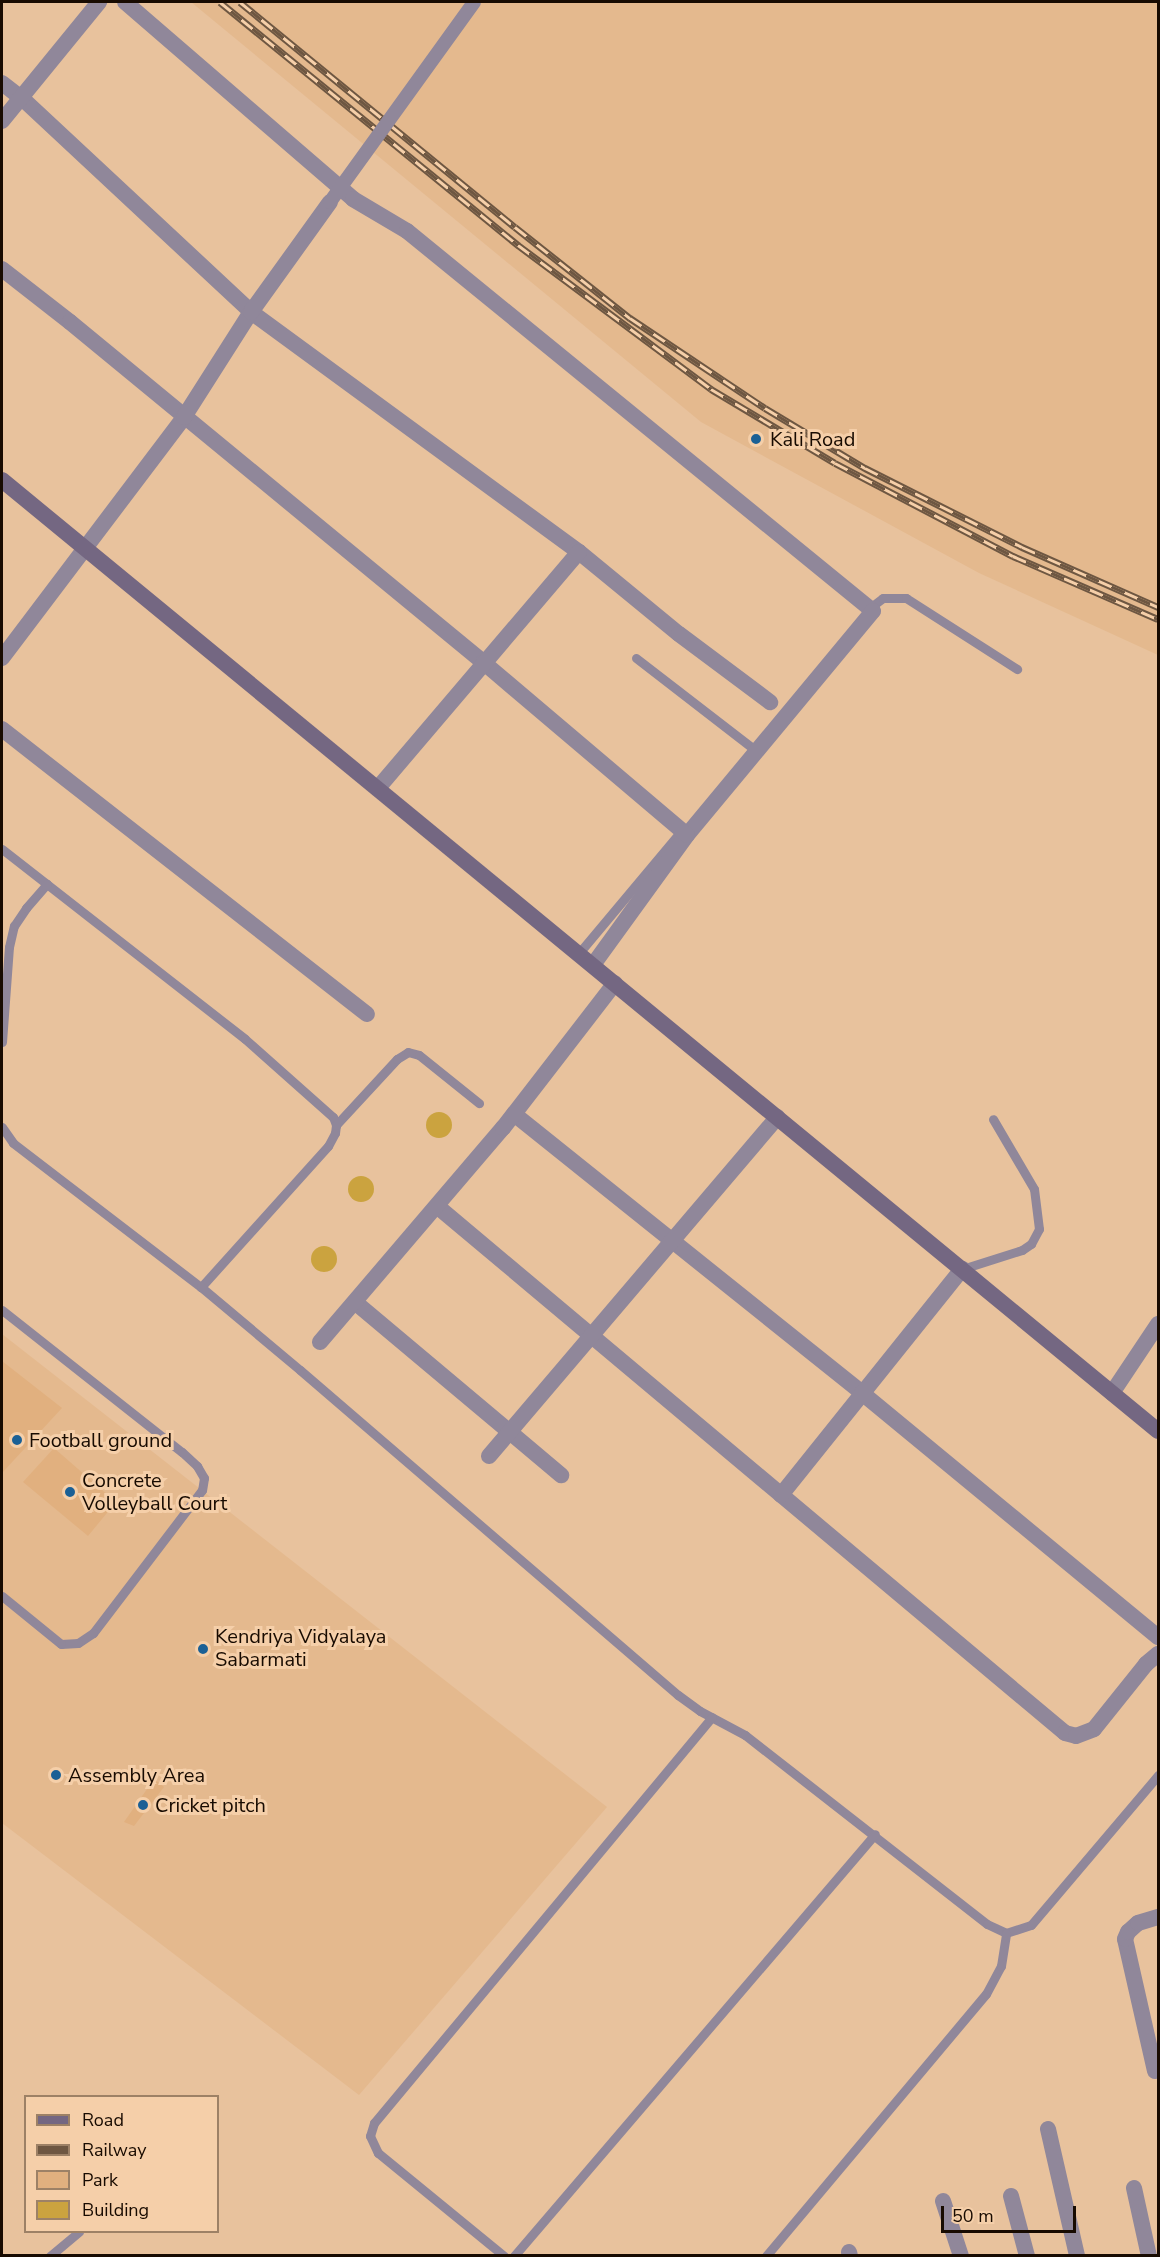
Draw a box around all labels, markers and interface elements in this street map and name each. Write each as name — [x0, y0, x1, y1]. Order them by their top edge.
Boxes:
place label: Kali Road — [770, 427, 855, 451]
marker: Kali Road — [747, 430, 765, 448]
place label: Football ground — [29, 1428, 172, 1452]
marker: Football ground — [10, 1433, 24, 1447]
place label: Concrete Volleyball Court — [82, 1468, 227, 1515]
marker: Concrete Volleyball Court — [63, 1485, 77, 1499]
place label: Kendriya Vidyalaya Sabarmati — [215, 1625, 386, 1672]
marker: Kendriya Vidyalaya Sabarmati — [196, 1642, 210, 1656]
place label: Assembly Area — [68, 1763, 205, 1787]
marker: Assembly Area — [49, 1768, 63, 1782]
place label: Cricket pitch — [155, 1793, 266, 1817]
marker: Cricket pitch — [136, 1798, 150, 1812]
legend — [24, 2095, 219, 2233]
text: Road — [82, 2108, 124, 2132]
text: Railway — [82, 2138, 147, 2162]
text: Park — [82, 2168, 118, 2192]
scale bar — [944, 2194, 1079, 2232]
text: Building — [82, 2198, 149, 2222]
text: 50 m — [952, 2204, 994, 2228]

